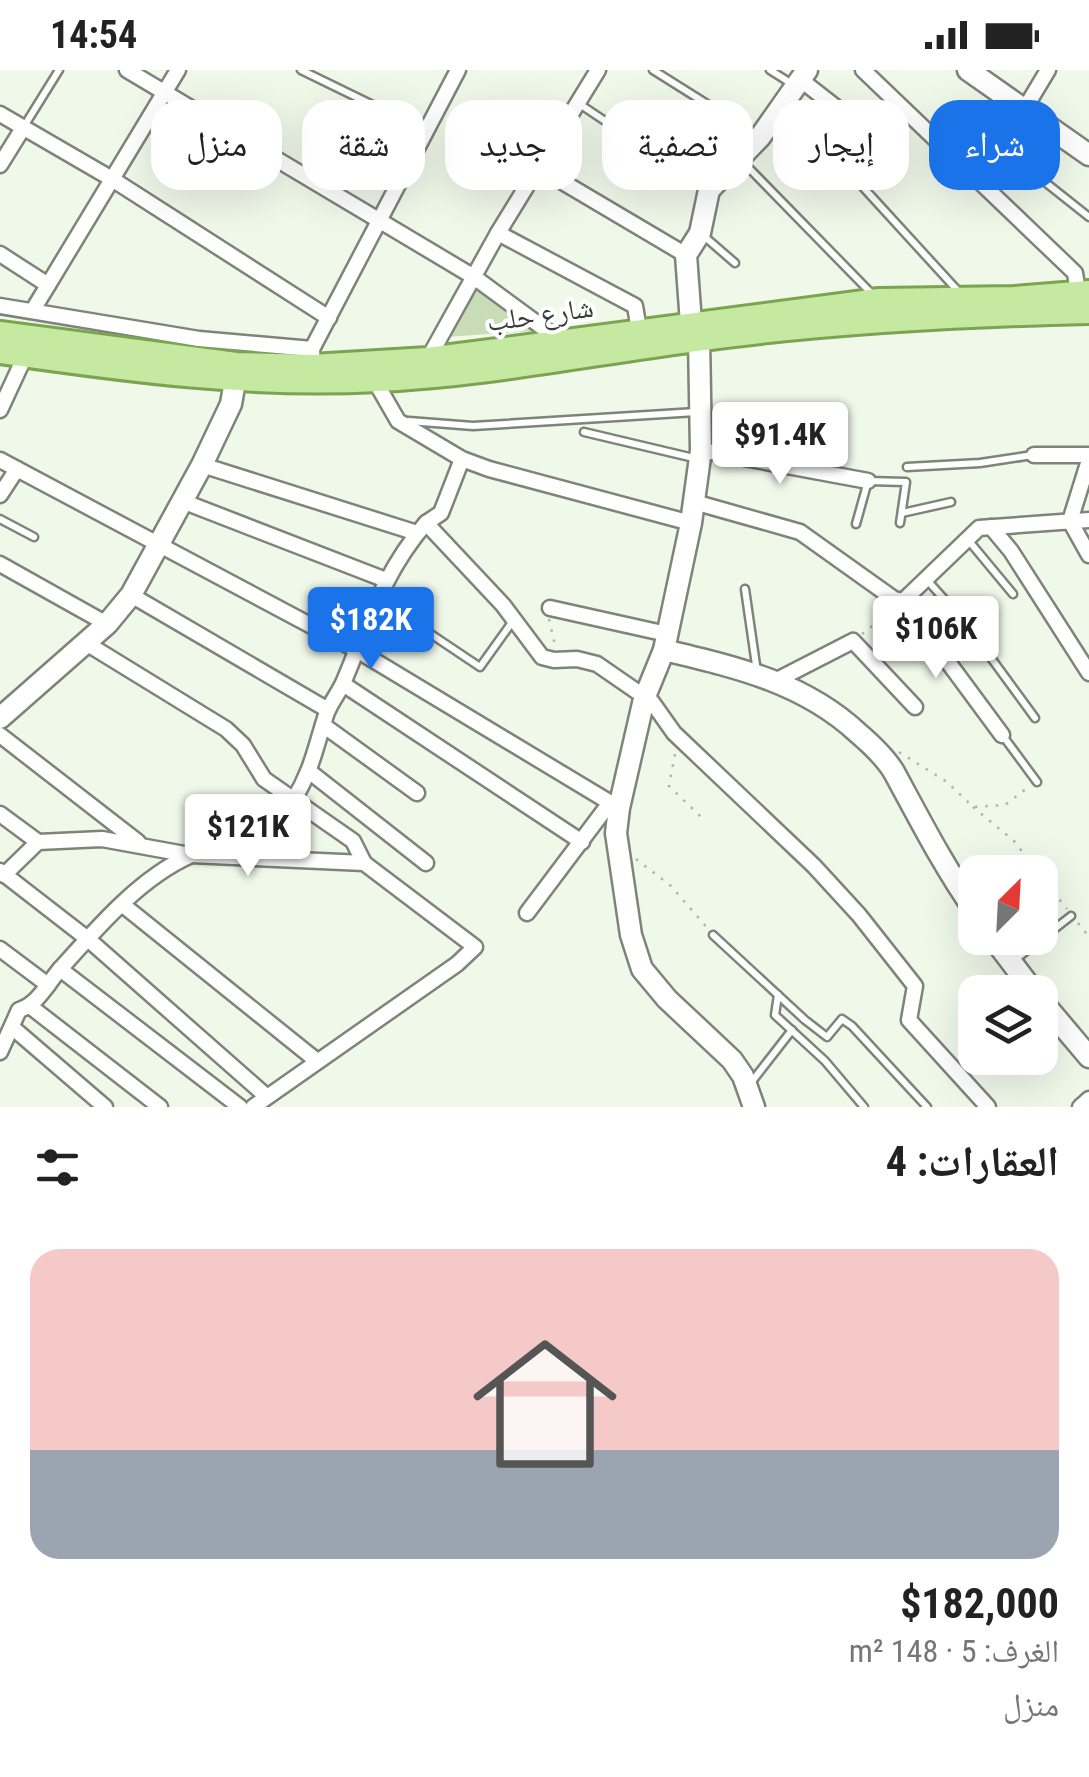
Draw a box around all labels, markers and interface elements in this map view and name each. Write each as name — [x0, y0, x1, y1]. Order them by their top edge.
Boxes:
text: 14:54 — [50, 13, 137, 57]
chip: منزل — [151, 100, 282, 190]
chip: شقة — [302, 100, 425, 190]
chip: جديد — [445, 100, 582, 190]
chip: تصفية — [602, 100, 753, 190]
chip: إيجار — [773, 100, 909, 190]
chip: شراء — [929, 100, 1060, 190]
street label: شارع حلب — [485, 291, 596, 339]
pin: $91.4K — [699, 402, 861, 487]
text: $91.4K — [734, 415, 826, 453]
pin: $182K — [301, 587, 441, 672]
pin: $106K — [866, 596, 1006, 681]
text: $182K — [330, 600, 412, 638]
text: $106K — [895, 609, 977, 647]
pin: $121K — [178, 794, 318, 879]
text: $121K — [207, 807, 289, 845]
north arrow — [958, 855, 1058, 955]
map controls — [958, 855, 1058, 1075]
button: layers — [958, 975, 1058, 1075]
text: العقارات: 4 — [886, 1137, 1059, 1186]
icon: filters — [30, 1140, 85, 1195]
icon: home — [455, 1314, 635, 1494]
text: $182,000 — [900, 1579, 1059, 1628]
text: الغرف: 5 · 148 m² — [849, 1632, 1059, 1670]
text: منزل — [1003, 1686, 1059, 1724]

